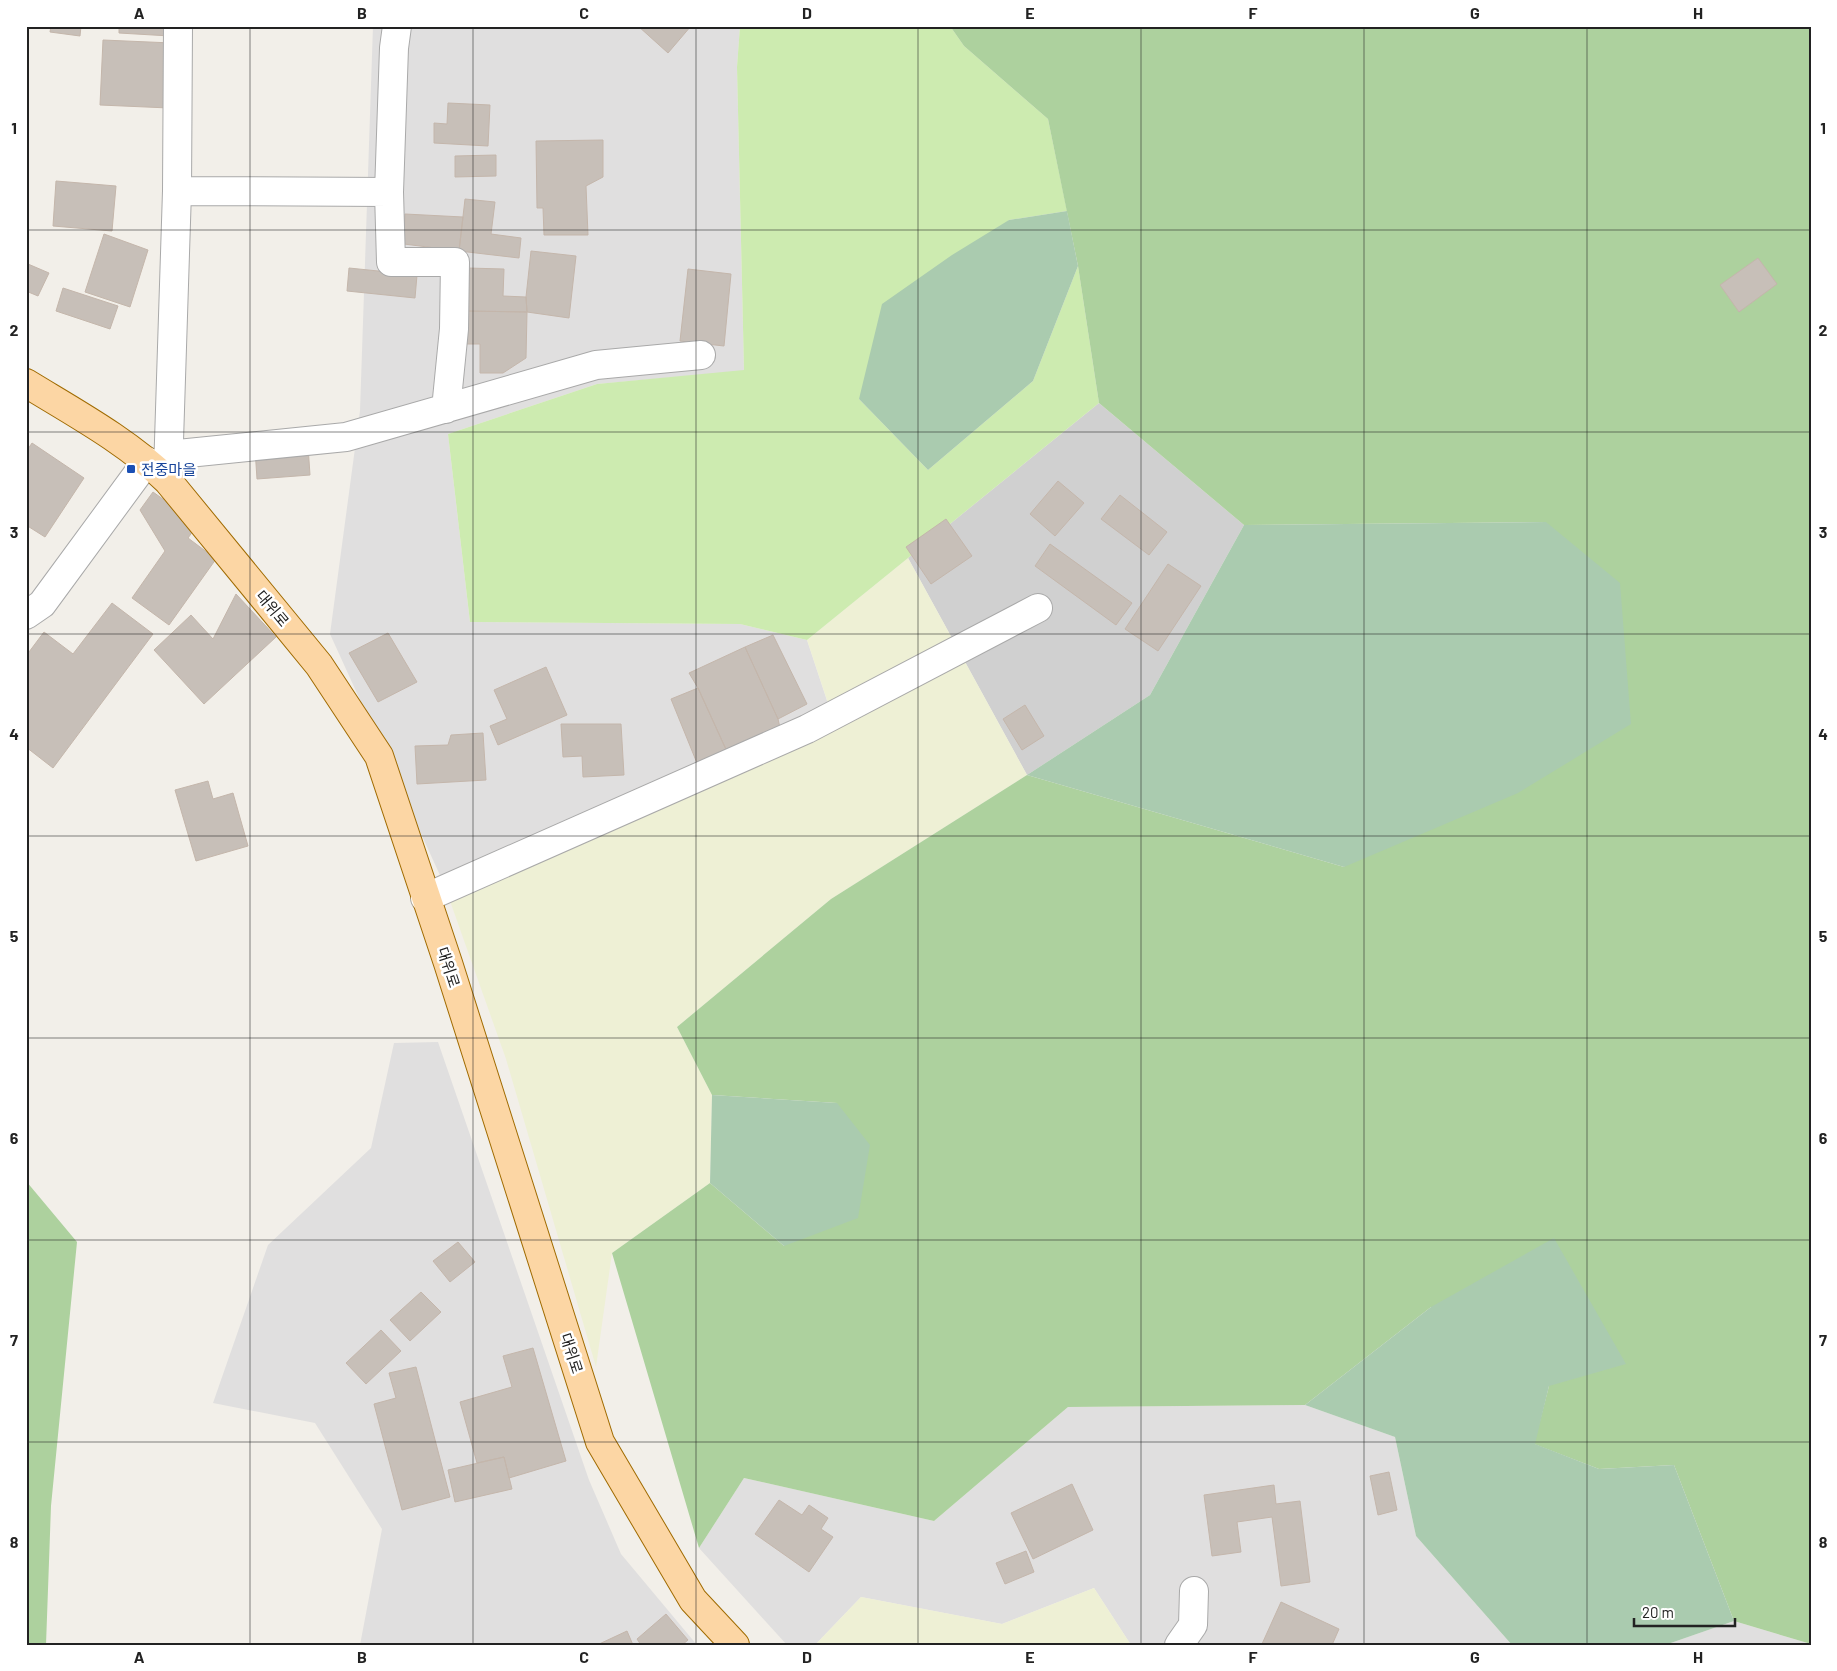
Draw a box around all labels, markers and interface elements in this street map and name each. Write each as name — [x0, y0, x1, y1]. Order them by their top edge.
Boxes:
text: A — [134, 3, 145, 22]
text: B — [357, 3, 367, 22]
text: C — [579, 3, 589, 22]
text: D — [802, 3, 812, 22]
text: E — [1025, 3, 1035, 22]
text: F — [1249, 3, 1258, 22]
text: G — [1470, 3, 1480, 22]
text: H — [1693, 3, 1703, 22]
text: 1 — [11, 118, 17, 137]
text: 1 — [1820, 118, 1826, 137]
text: 2 — [10, 320, 19, 339]
text: 2 — [1819, 320, 1828, 339]
place label: 전중마을 — [141, 460, 196, 478]
marker: 전중마을 — [125, 463, 137, 475]
text: 3 — [10, 522, 18, 541]
text: 3 — [1819, 522, 1827, 541]
street label: 대위로 — [253, 586, 293, 630]
text: 4 — [9, 724, 19, 743]
text: 4 — [1818, 724, 1828, 743]
text: 5 — [10, 926, 19, 945]
text: 5 — [1819, 926, 1828, 945]
street label: 대위로 — [434, 945, 464, 989]
text: 6 — [10, 1128, 19, 1147]
text: 6 — [1819, 1128, 1828, 1147]
text: 7 — [10, 1330, 18, 1349]
text: 7 — [1819, 1330, 1827, 1349]
street label: 대위로 — [557, 1331, 587, 1375]
text: 8 — [10, 1532, 19, 1551]
text: 8 — [1819, 1532, 1828, 1551]
scale bar — [1634, 1596, 1736, 1628]
text: 20 m — [1642, 1603, 1674, 1621]
text: A — [134, 1647, 145, 1666]
text: B — [357, 1647, 367, 1666]
text: C — [579, 1647, 589, 1666]
text: D — [802, 1647, 812, 1666]
text: E — [1025, 1647, 1035, 1666]
text: F — [1249, 1647, 1258, 1666]
text: G — [1470, 1647, 1480, 1666]
text: H — [1693, 1647, 1703, 1666]

